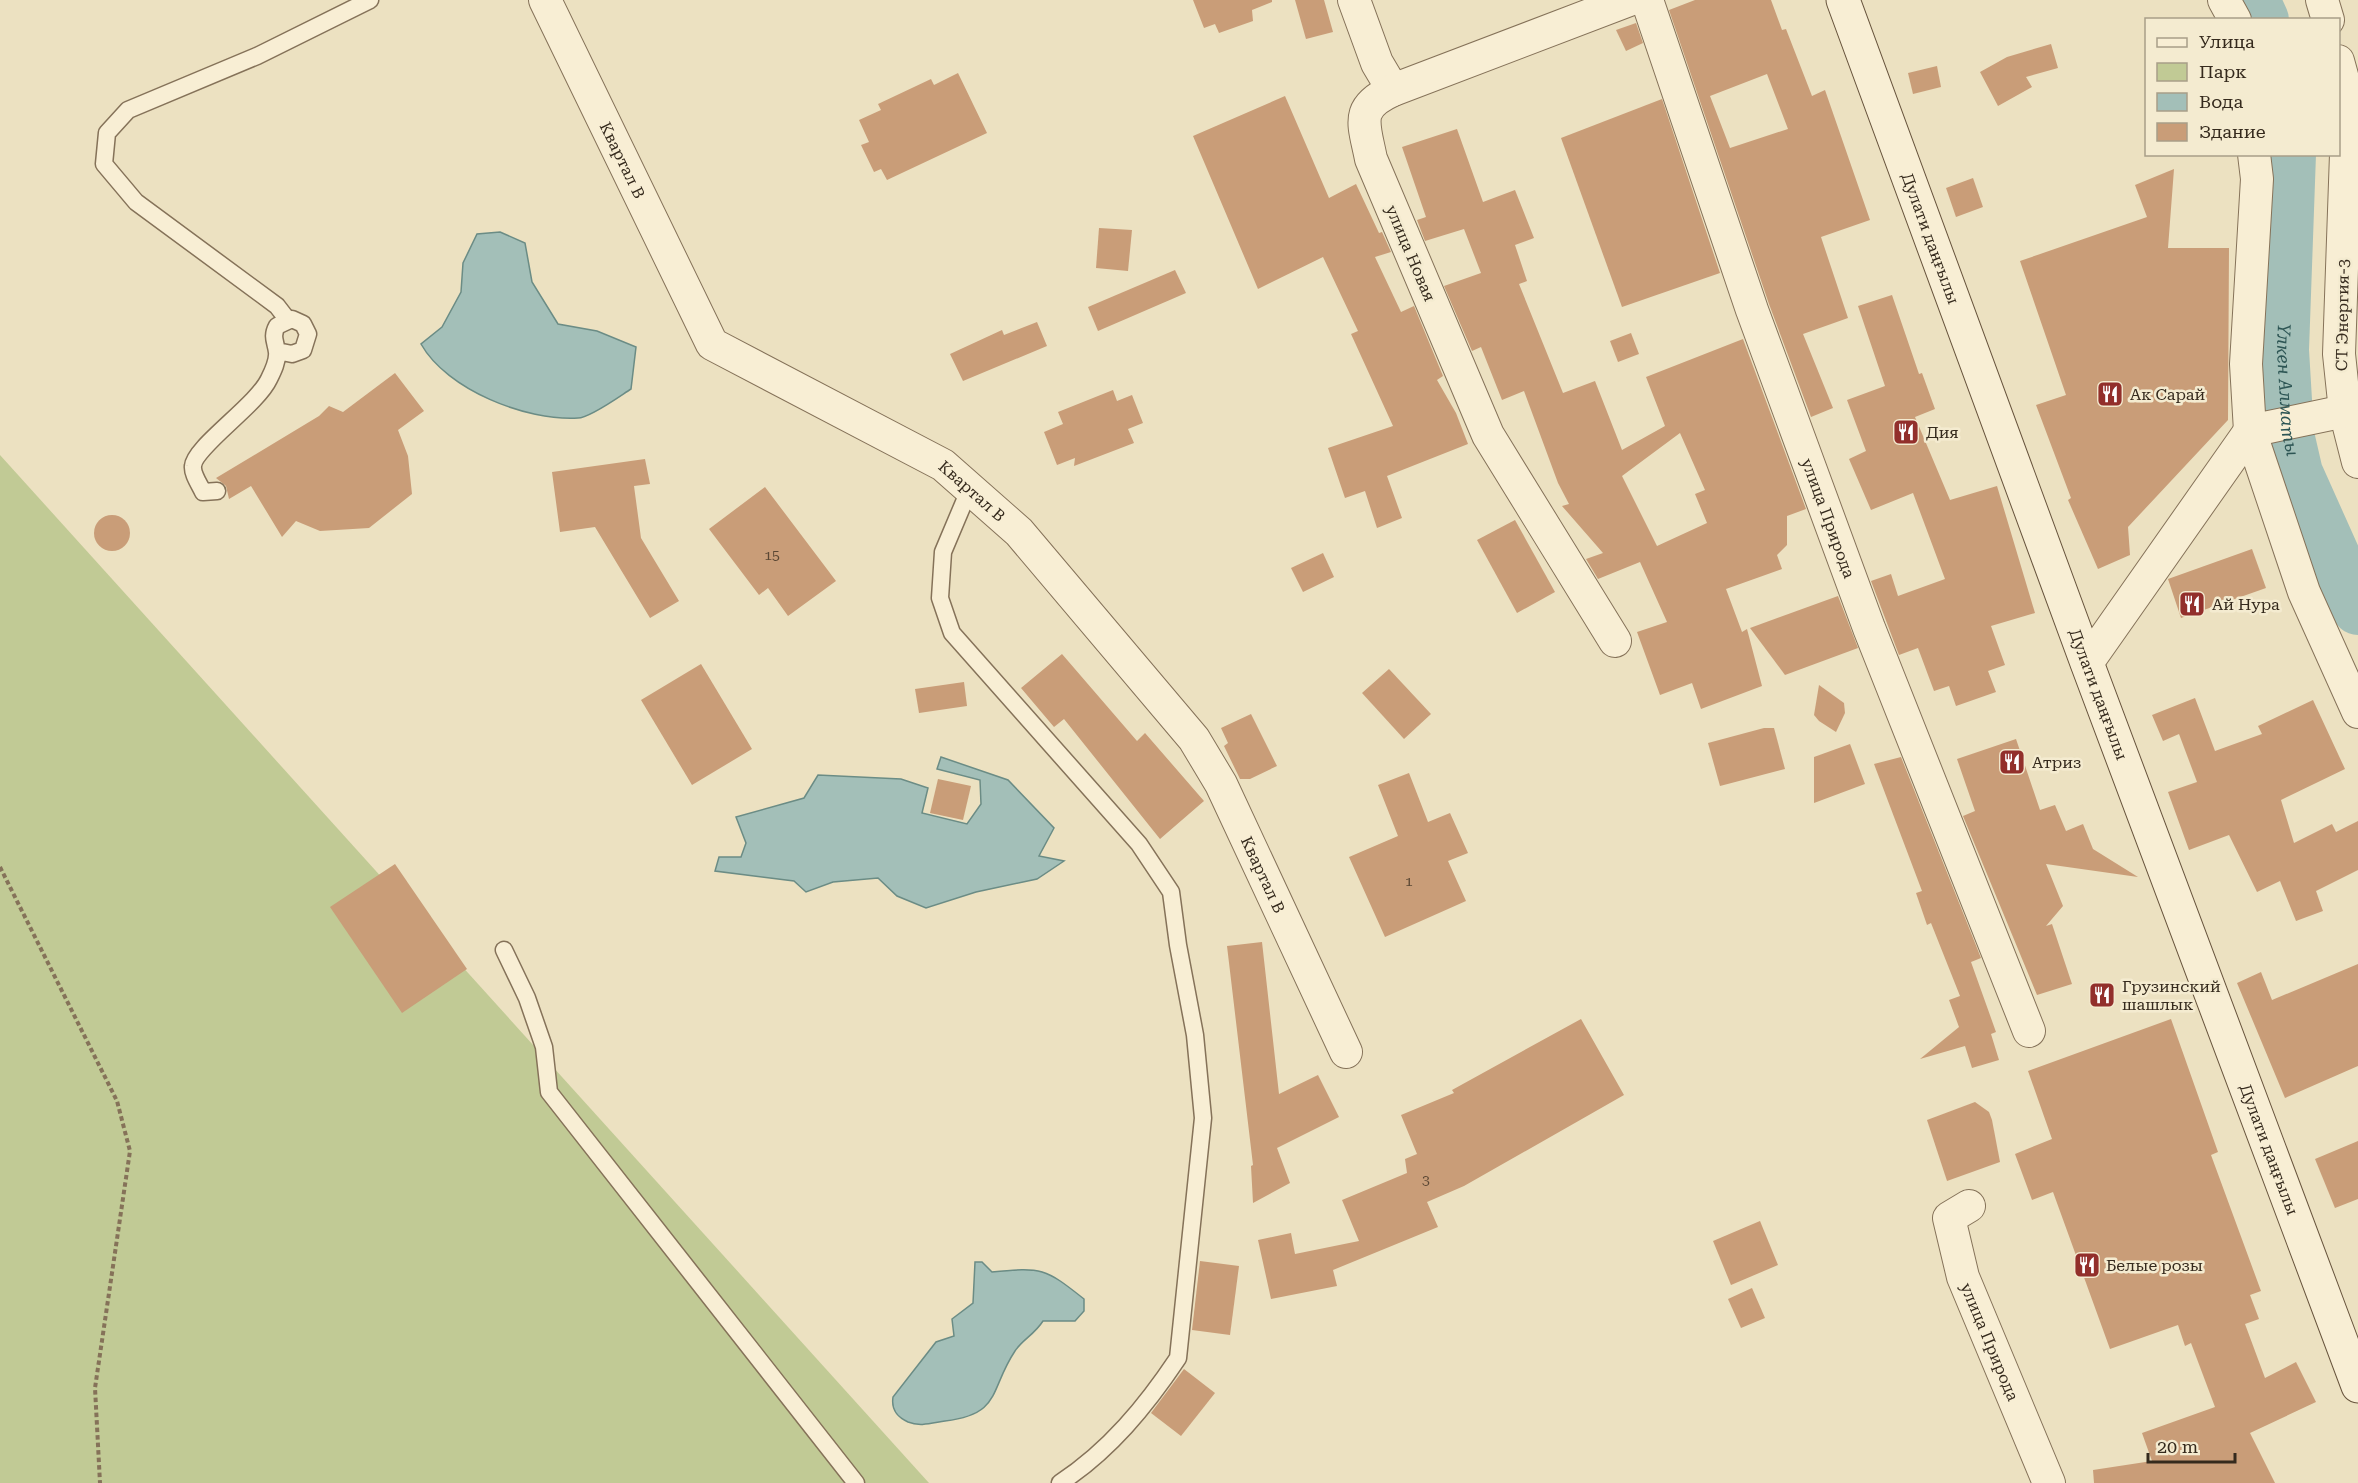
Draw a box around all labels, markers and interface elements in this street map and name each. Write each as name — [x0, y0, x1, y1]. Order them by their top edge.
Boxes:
legend — [2145, 18, 2340, 156]
text: Улица — [2199, 31, 2255, 52]
text: Парк — [2199, 61, 2247, 82]
text: Вода — [2199, 91, 2243, 112]
street label: Квартал В — [596, 119, 649, 202]
text: Здание — [2199, 121, 2266, 142]
street label: Дулати даңғылы — [1897, 170, 1963, 307]
street label: улица Новая — [1382, 202, 1439, 304]
street label: СТ Энергия-3 — [2332, 259, 2353, 371]
water label: Үлкен Алматы — [2273, 323, 2304, 458]
restaurant icon: Ак Сарай — [2095, 379, 2125, 409]
place label: Ак Сарай — [2130, 385, 2205, 404]
restaurant icon: Дия — [1891, 417, 1921, 447]
place label: Дия — [1926, 423, 1959, 442]
street label: улица Природа — [1797, 456, 1859, 581]
street label: Квартал В — [935, 457, 1009, 525]
house number: 15 — [764, 547, 780, 563]
restaurant icon: Ай Нура — [2177, 589, 2207, 619]
place label: Ай Нура — [2212, 595, 2280, 614]
street label: Дулати даңғылы — [2065, 626, 2131, 763]
restaurant icon: Атриз — [1997, 747, 2027, 777]
place label: Атриз — [2032, 753, 2081, 772]
street label: Квартал В — [1237, 833, 1289, 916]
house number: 1 — [1405, 873, 1413, 889]
place label: Грузинский шашлык — [2122, 977, 2221, 1014]
restaurant icon: Грузинский шашлык — [2087, 980, 2117, 1010]
street label: Дулати даңғылы — [2236, 1081, 2302, 1218]
house number: 3 — [1422, 1172, 1430, 1188]
restaurant icon: Белые розы — [2072, 1250, 2102, 1280]
place label: Белые розы — [2106, 1256, 2203, 1275]
street label: улица Природа — [1956, 1280, 2023, 1404]
scale bar — [2148, 1426, 2235, 1464]
text: 20 m — [2157, 1436, 2198, 1457]

